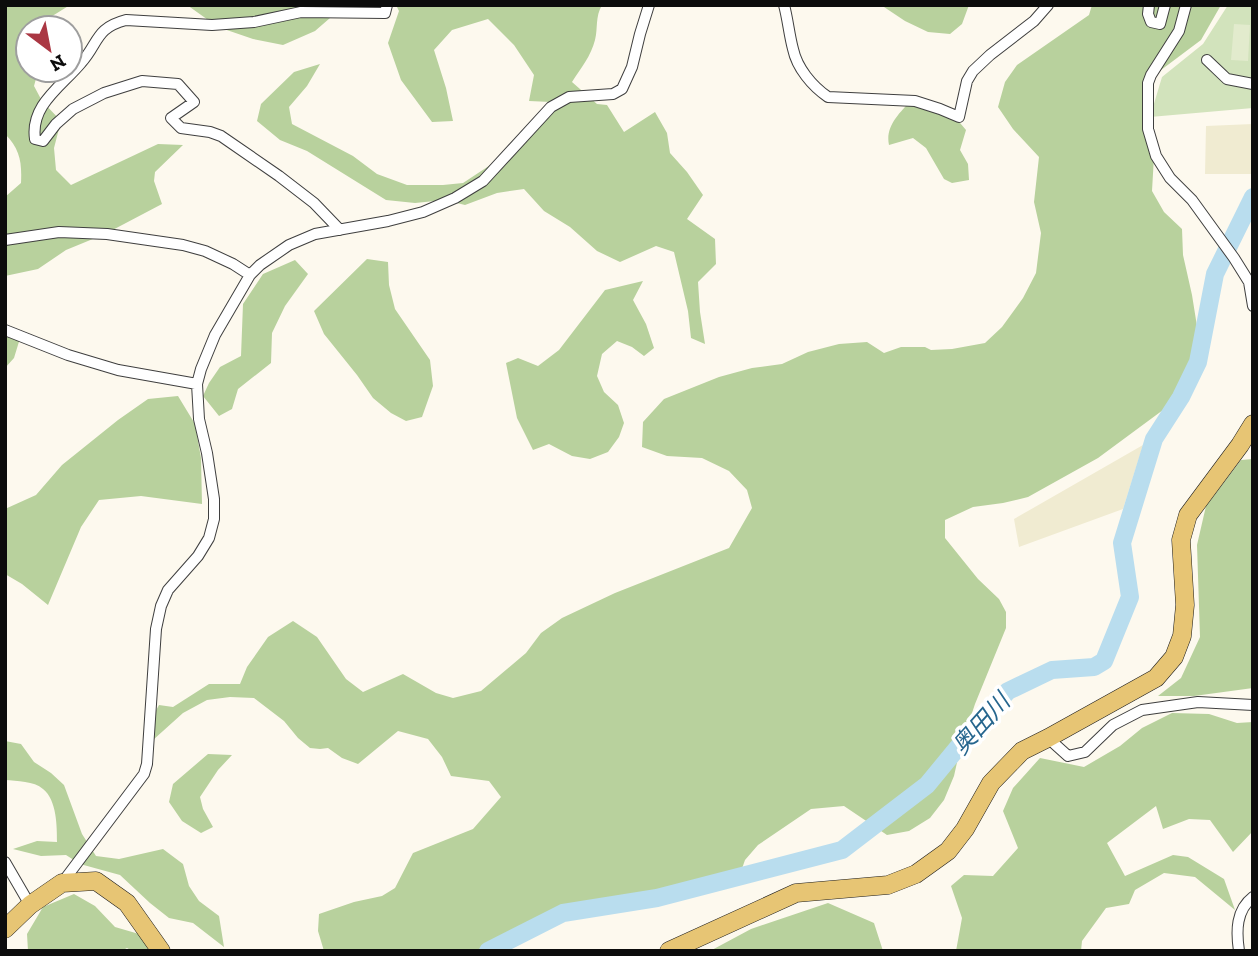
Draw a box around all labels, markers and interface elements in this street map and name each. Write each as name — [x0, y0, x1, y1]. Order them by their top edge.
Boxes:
north arrow — [14, 14, 84, 84]
text: N — [46, 49, 70, 77]
water label: 奥田川 — [946, 685, 1018, 760]

